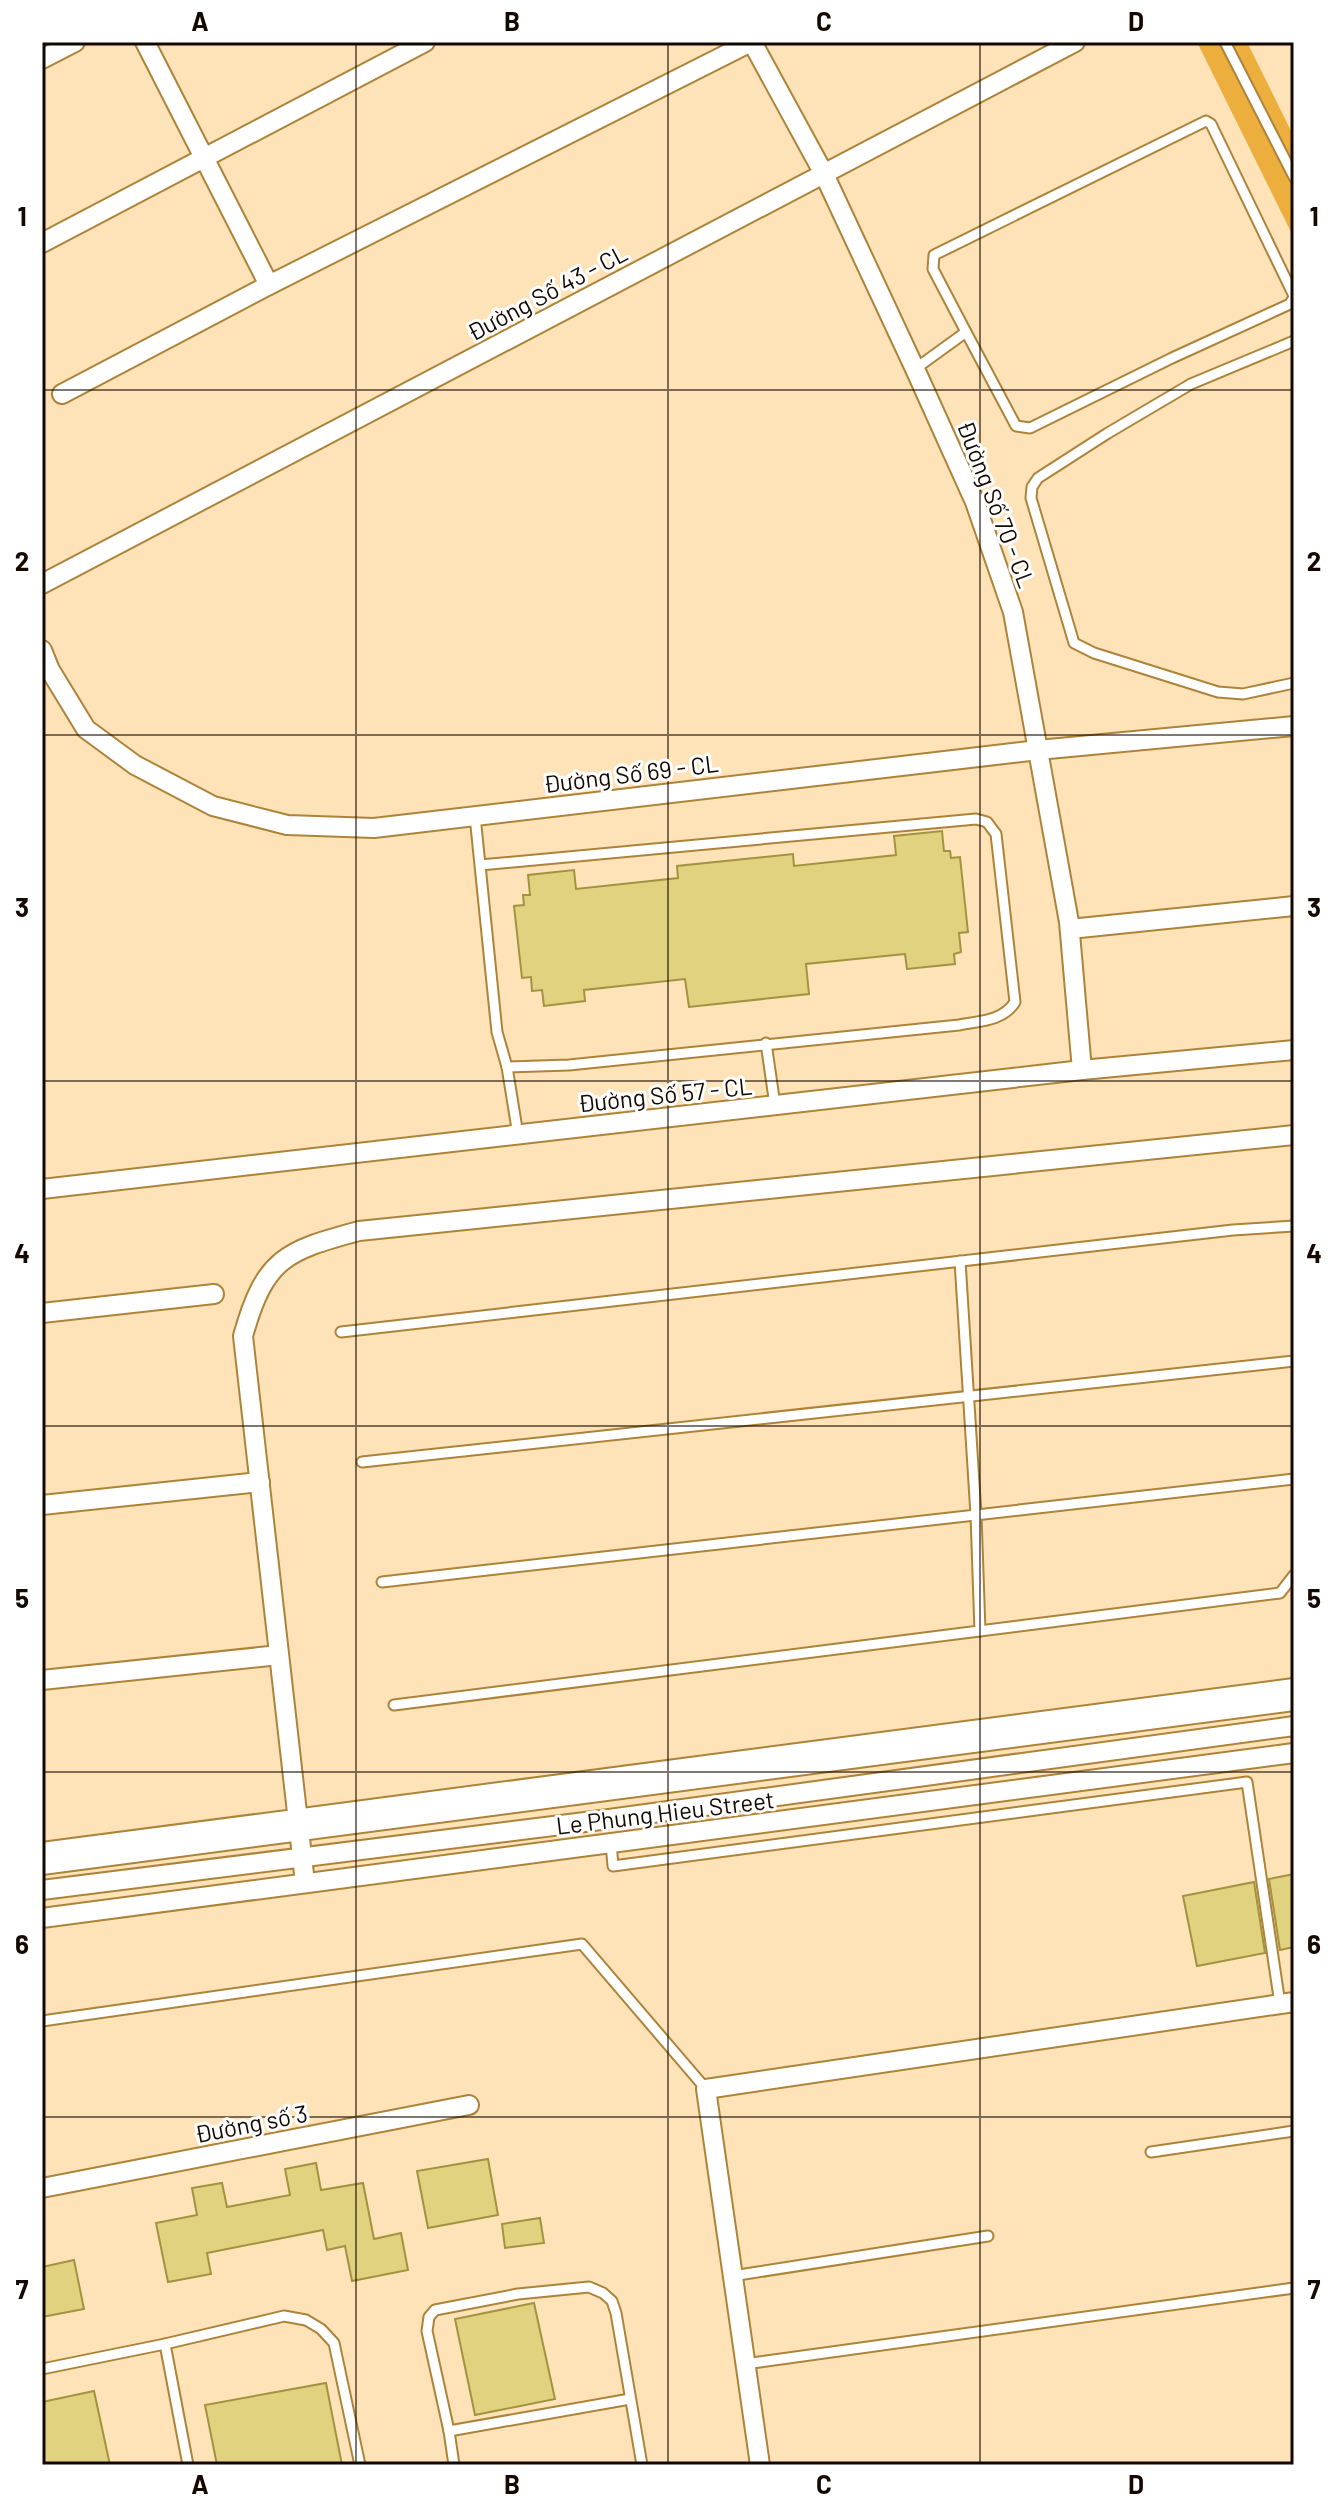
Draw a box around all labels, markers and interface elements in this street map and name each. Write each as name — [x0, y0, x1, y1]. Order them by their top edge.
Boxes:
text: A — [191, 5, 209, 36]
text: B — [504, 5, 520, 36]
text: C — [816, 5, 832, 36]
text: D — [1128, 5, 1144, 36]
text: 1 — [17, 200, 27, 231]
text: 1 — [1309, 200, 1319, 231]
street label: Đường Số 43 - CL — [462, 238, 632, 346]
street label: Đường Số 70 - CL — [952, 417, 1042, 591]
text: 2 — [15, 545, 29, 576]
text: 2 — [1307, 545, 1321, 576]
street label: Đường Số 69 - CL — [542, 748, 720, 798]
text: 3 — [15, 891, 29, 922]
text: 3 — [1307, 891, 1321, 922]
street label: Đường Số 57 - CL — [576, 1070, 754, 1118]
text: 4 — [14, 1237, 30, 1268]
text: 4 — [1306, 1237, 1322, 1268]
text: 5 — [15, 1582, 29, 1613]
text: 5 — [1307, 1582, 1321, 1613]
street label: Le Phung Hieu Street — [554, 1784, 776, 1840]
text: 6 — [15, 1928, 29, 1959]
text: 6 — [1307, 1928, 1321, 1959]
street label: Đường số 3 — [192, 2098, 310, 2148]
text: 7 — [16, 2273, 29, 2304]
text: 7 — [1308, 2273, 1321, 2304]
text: A — [191, 2468, 209, 2499]
text: B — [504, 2468, 520, 2499]
text: C — [816, 2468, 832, 2499]
text: D — [1128, 2468, 1144, 2499]

